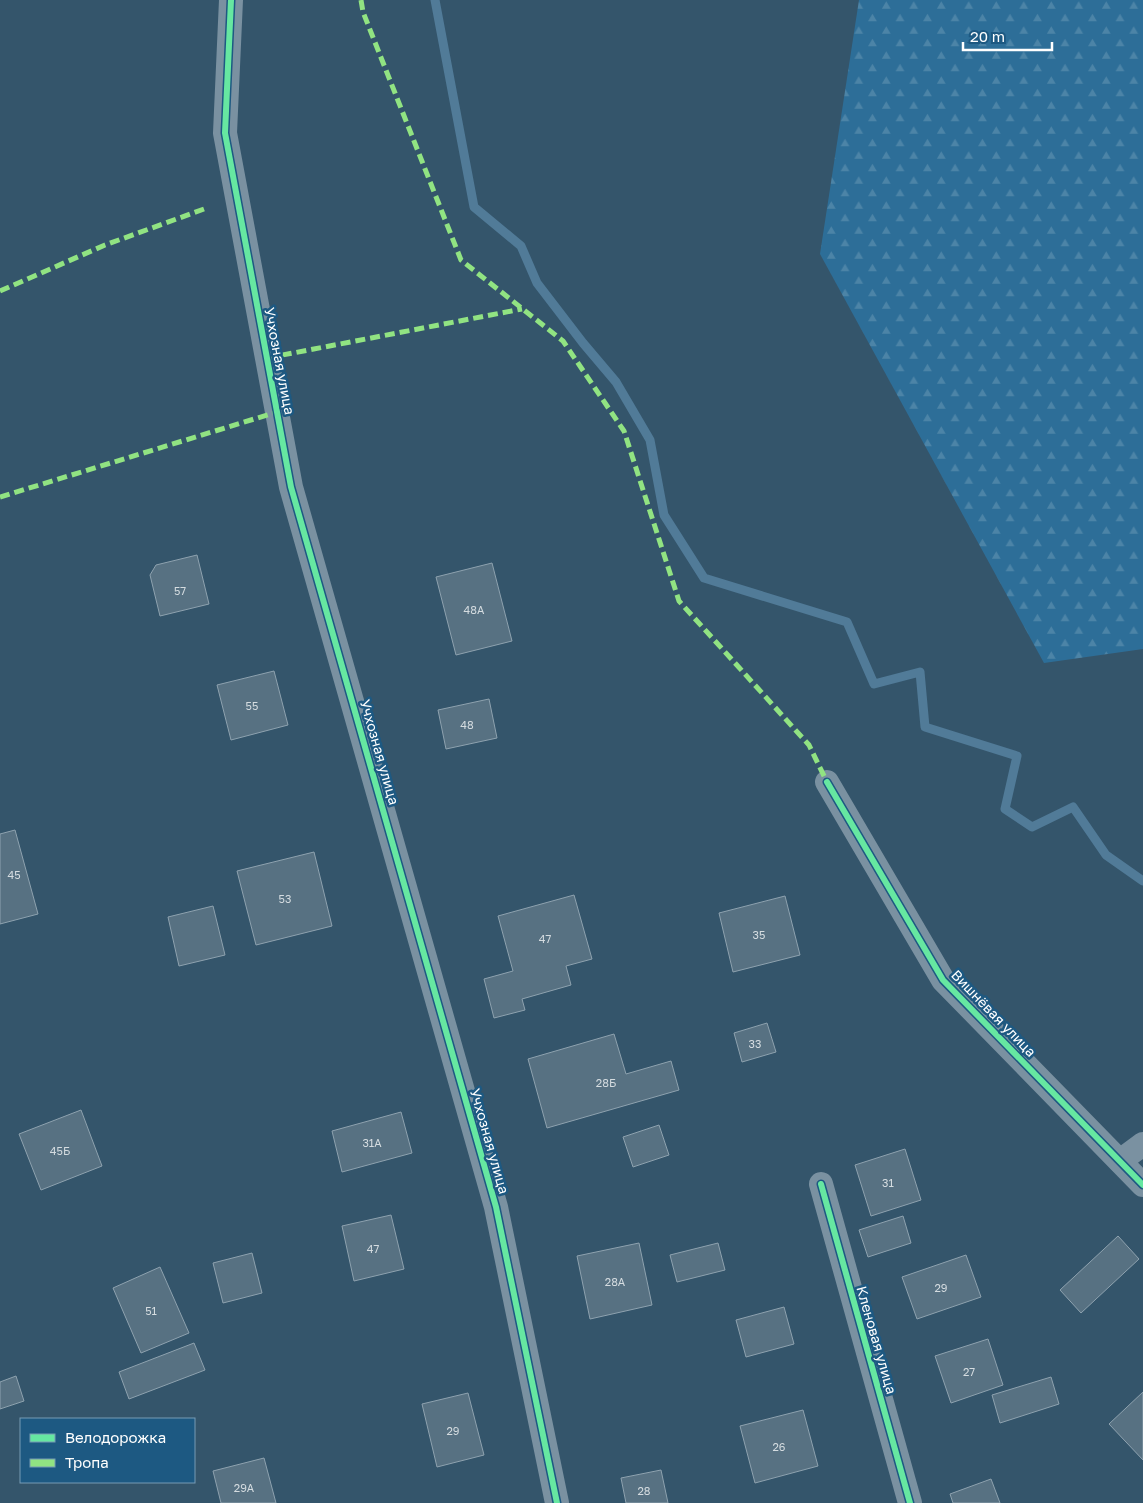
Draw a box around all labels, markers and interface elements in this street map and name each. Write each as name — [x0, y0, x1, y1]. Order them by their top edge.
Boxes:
scale bar — [963, 20, 1052, 52]
text: 20 m — [970, 27, 1005, 45]
street label: Учхозная улица — [261, 306, 299, 416]
house number: 57 — [174, 584, 186, 597]
house number: 48А — [464, 603, 485, 616]
street label: Учхозная улица — [357, 697, 403, 807]
house number: 55 — [246, 699, 258, 712]
house number: 48 — [460, 718, 474, 731]
house number: 45 — [7, 868, 21, 881]
house number: 53 — [279, 892, 291, 905]
house number: 35 — [753, 928, 765, 941]
house number: 47 — [539, 932, 551, 945]
street label: Вишнёвая улица — [948, 966, 1040, 1060]
house number: 33 — [749, 1037, 761, 1050]
house number: 28Б — [596, 1076, 616, 1089]
street label: Учхозная улица — [467, 1086, 513, 1196]
house number: 31А — [362, 1136, 382, 1149]
house number: 45Б — [50, 1144, 70, 1157]
house number: 31 — [882, 1176, 894, 1189]
house number: 47 — [367, 1242, 379, 1255]
house number: 28А — [605, 1275, 626, 1288]
house number: 29 — [934, 1281, 948, 1294]
street label: Кленовая улица — [853, 1284, 901, 1396]
house number: 51 — [145, 1304, 157, 1317]
house number: 27 — [963, 1365, 975, 1378]
legend — [20, 1418, 195, 1483]
house number: 29 — [446, 1424, 460, 1437]
text: Велодорожка — [65, 1428, 166, 1446]
house number: 26 — [772, 1440, 786, 1453]
text: Тропа — [65, 1453, 109, 1471]
house number: 29А — [234, 1481, 255, 1494]
house number: 28 — [637, 1484, 651, 1497]

